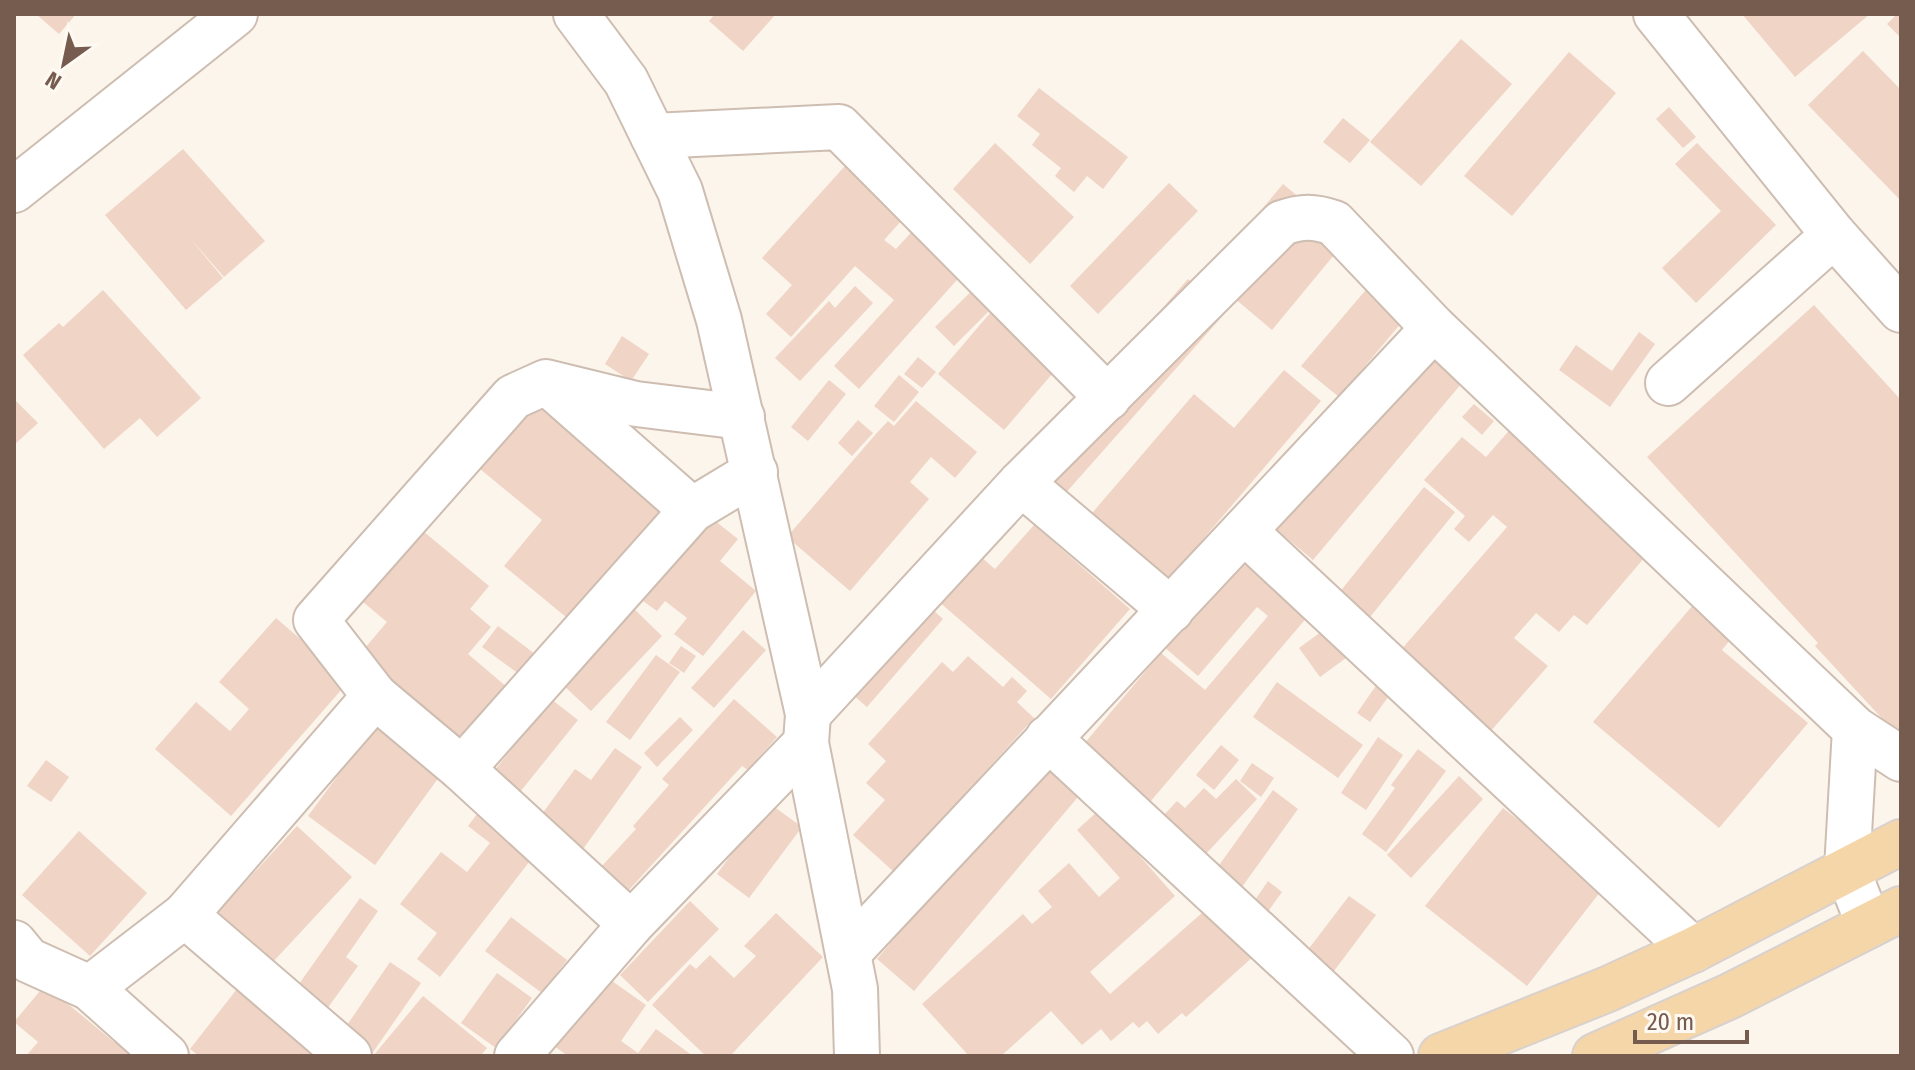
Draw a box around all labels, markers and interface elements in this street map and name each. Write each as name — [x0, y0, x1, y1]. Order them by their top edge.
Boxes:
north arrow — [24, 24, 104, 104]
text: N — [40, 65, 66, 95]
scale bar — [1635, 994, 1747, 1044]
text: 20 m — [1647, 1008, 1694, 1036]

